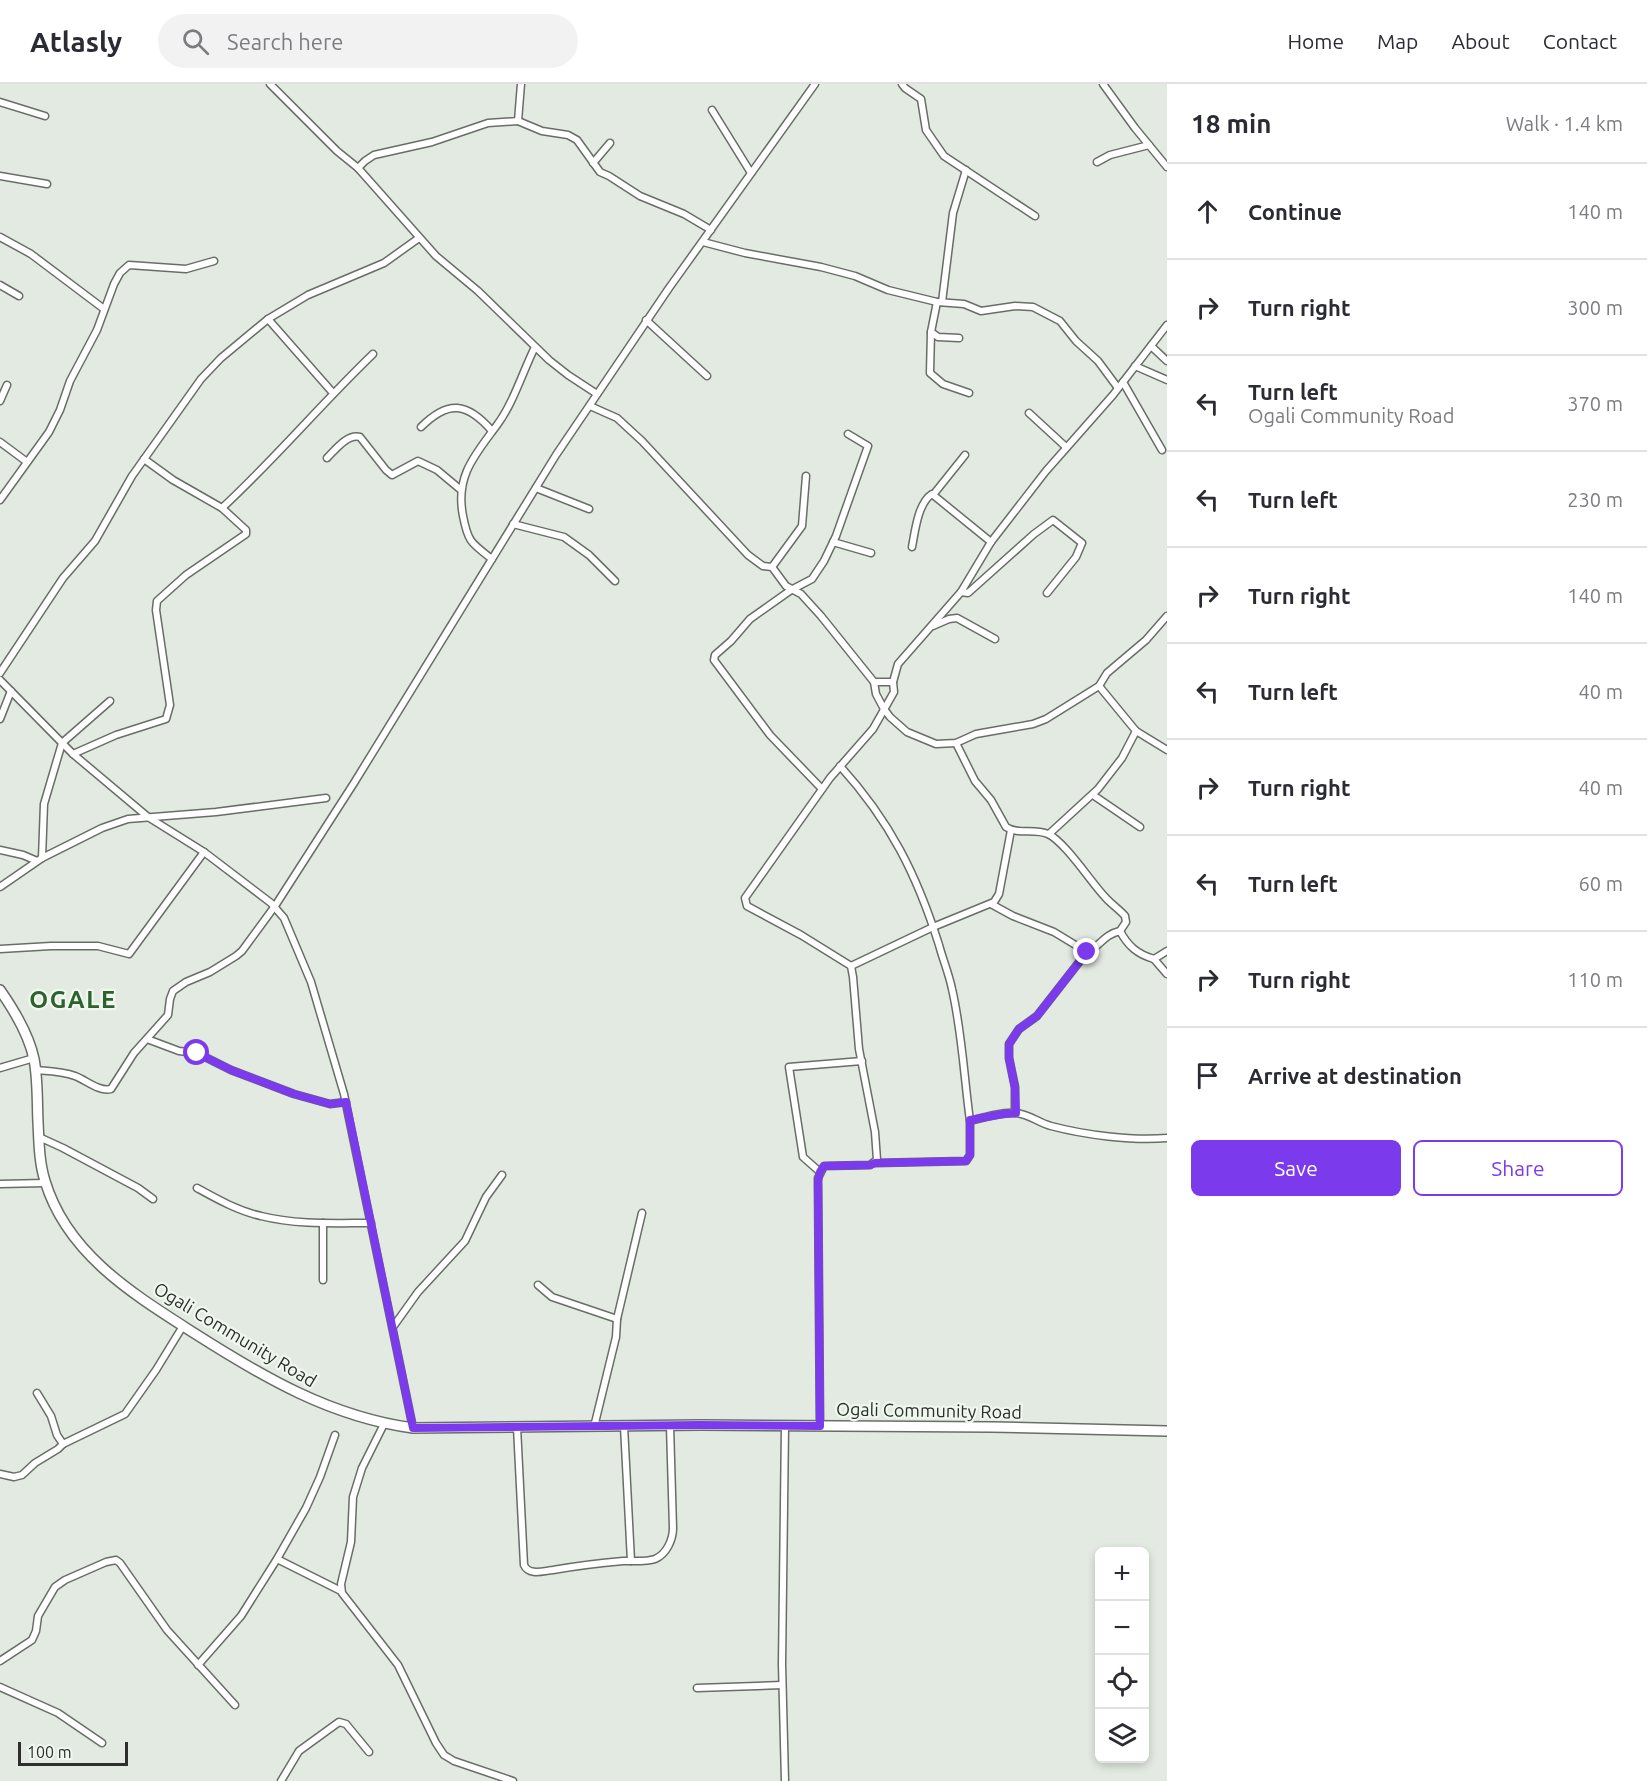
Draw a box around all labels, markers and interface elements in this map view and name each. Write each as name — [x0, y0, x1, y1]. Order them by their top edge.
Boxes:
search box — [158, 14, 578, 68]
icon: search — [179, 25, 212, 58]
text: Atlasly — [30, 26, 122, 57]
text: Search here — [227, 29, 343, 54]
text: Home — [1287, 29, 1344, 53]
text: Map — [1377, 29, 1418, 53]
text: About — [1451, 29, 1510, 53]
text: Contact — [1543, 29, 1617, 53]
text: 18 min — [1191, 109, 1271, 138]
text: Walk · 1.4 km — [1506, 112, 1623, 135]
icon: ahead — [1191, 195, 1224, 228]
text: Continue — [1248, 199, 1342, 224]
text: 140 m — [1567, 200, 1623, 223]
icon: right — [1191, 291, 1224, 324]
text: Turn right — [1248, 295, 1350, 320]
text: 300 m — [1567, 296, 1623, 319]
text: Turn left — [1248, 379, 1338, 404]
icon: left — [1191, 387, 1224, 420]
text: 370 m — [1567, 392, 1623, 415]
text: Ogali Community Road — [1248, 404, 1454, 427]
icon: left — [1191, 483, 1224, 516]
text: Turn left — [1248, 487, 1338, 512]
text: 230 m — [1567, 488, 1623, 511]
icon: right — [1191, 579, 1224, 612]
text: Turn right — [1248, 583, 1350, 608]
text: 140 m — [1567, 584, 1623, 607]
icon: left — [1191, 675, 1224, 708]
text: Turn left — [1248, 679, 1338, 704]
text: 40 m — [1579, 680, 1623, 703]
icon: right — [1191, 771, 1224, 804]
text: Turn right — [1248, 775, 1350, 800]
text: 40 m — [1579, 776, 1623, 799]
icon: left — [1191, 867, 1224, 900]
text: Turn left — [1248, 871, 1338, 896]
text: 60 m — [1579, 872, 1623, 895]
route end — [1073, 938, 1099, 964]
icon: right — [1191, 963, 1224, 996]
text: Turn right — [1248, 967, 1350, 992]
text: 110 m — [1567, 968, 1623, 991]
district label: OGALE — [29, 986, 117, 1013]
route start — [183, 1039, 209, 1065]
icon: arrive — [1191, 1059, 1224, 1092]
text: Arrive at destination — [1248, 1063, 1462, 1088]
button: Save — [1191, 1140, 1401, 1196]
button: Share — [1413, 1140, 1623, 1196]
street label: Ogali Community Road — [151, 1278, 320, 1391]
street label: Ogali Community Road — [836, 1398, 1022, 1422]
map controls — [1095, 1547, 1149, 1763]
button: + — [1095, 1547, 1149, 1601]
button: − — [1095, 1601, 1149, 1655]
button: locate — [1095, 1655, 1149, 1709]
button: layers — [1095, 1709, 1149, 1763]
scale bar — [18, 1739, 128, 1766]
text: 100 m — [27, 1743, 72, 1761]

